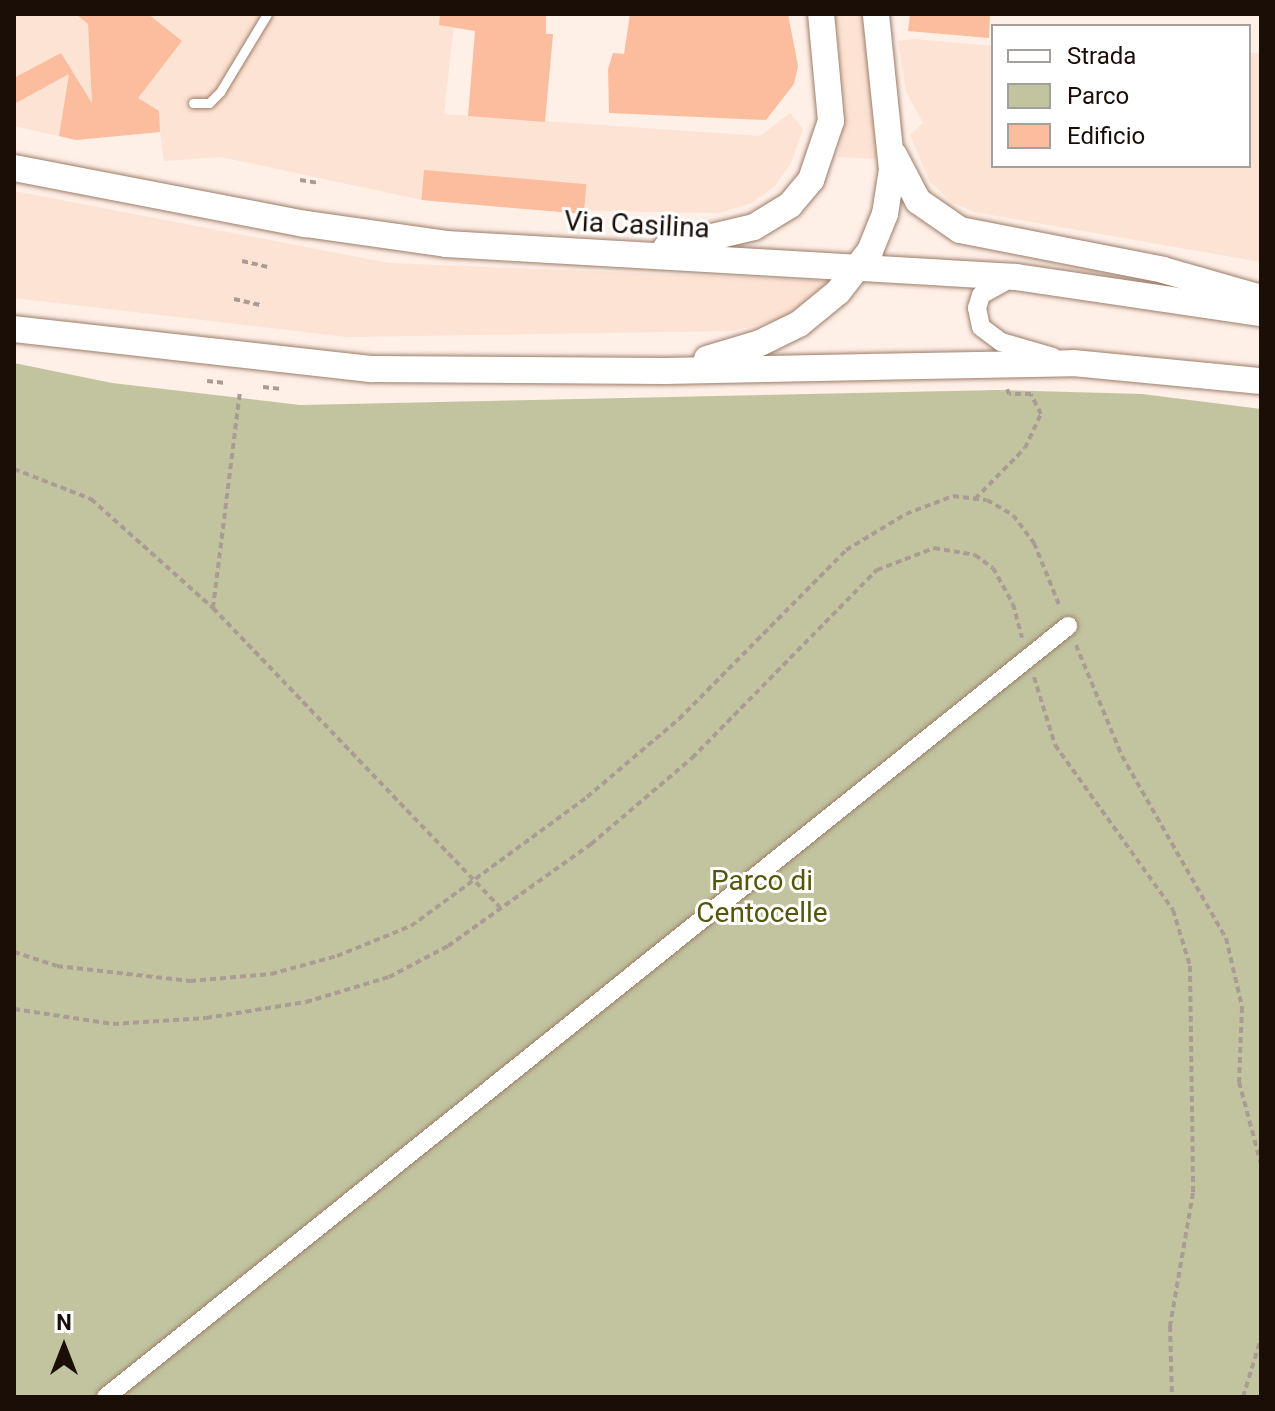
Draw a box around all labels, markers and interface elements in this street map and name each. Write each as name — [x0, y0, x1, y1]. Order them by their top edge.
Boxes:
legend — [991, 24, 1251, 168]
text: Strada — [1067, 42, 1136, 70]
text: Parco — [1067, 82, 1129, 110]
text: Edificio — [1067, 122, 1145, 150]
street label: Via Casilina — [563, 204, 711, 246]
park label: Parco di Centocelle — [696, 864, 828, 930]
north arrow — [24, 1307, 104, 1387]
text: N — [56, 1310, 72, 1335]

